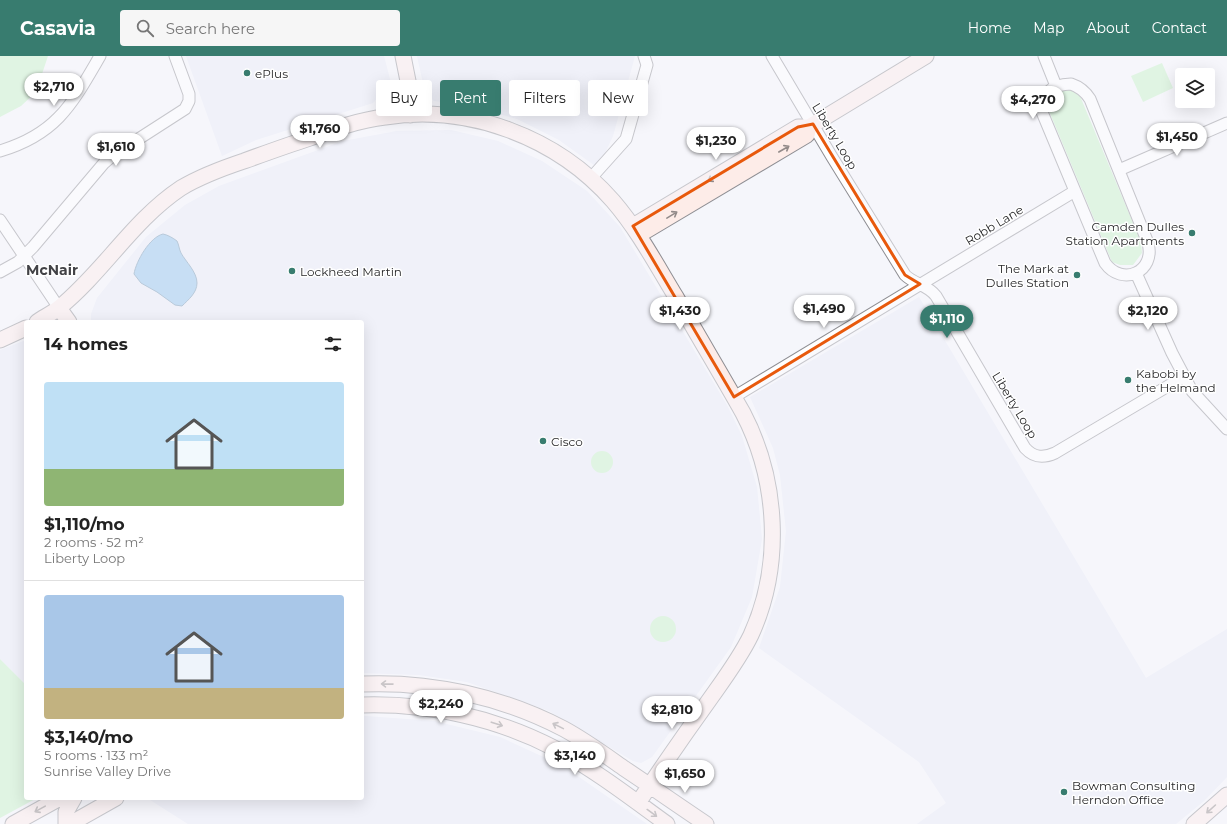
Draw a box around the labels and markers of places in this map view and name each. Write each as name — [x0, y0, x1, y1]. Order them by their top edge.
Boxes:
place label: ePlus — [255, 66, 288, 81]
marker: ePlus — [242, 68, 252, 78]
pin: $2,710 — [21, 73, 87, 107]
pin: $4,270 — [1000, 86, 1066, 120]
pin: $1,760 — [287, 115, 353, 149]
pin: $1,450 — [1144, 123, 1210, 157]
pin: $1,230 — [683, 127, 749, 161]
pin: $1,610 — [83, 133, 149, 167]
place label: Camden Dulles Station Apartments — [1066, 219, 1184, 248]
marker: Camden Dulles Station Apartments — [1187, 228, 1197, 238]
place label: The Mark at Dulles Station — [985, 261, 1069, 290]
place label: Lockheed Martin — [300, 264, 402, 279]
marker: Lockheed Martin — [287, 266, 297, 276]
marker: The Mark at Dulles Station — [1072, 270, 1082, 280]
pin: $1,490 — [791, 295, 857, 329]
pin: $1,430 — [647, 297, 713, 331]
pin: $2,120 — [1115, 297, 1181, 331]
pin: $1,110 — [914, 305, 980, 339]
place label: Kabobi by the Helmand — [1136, 366, 1216, 395]
marker: Kabobi by the Helmand — [1123, 375, 1133, 385]
place label: Cisco — [551, 434, 583, 449]
marker: Cisco — [538, 436, 548, 446]
pin: $2,240 — [408, 690, 474, 724]
pin: $2,810 — [639, 696, 705, 730]
pin: $3,140 — [542, 742, 608, 776]
pin: $1,650 — [652, 760, 718, 794]
place label: Bowman Consulting Herndon Office — [1072, 778, 1195, 807]
marker: Bowman Consulting Herndon Office — [1059, 787, 1069, 797]

